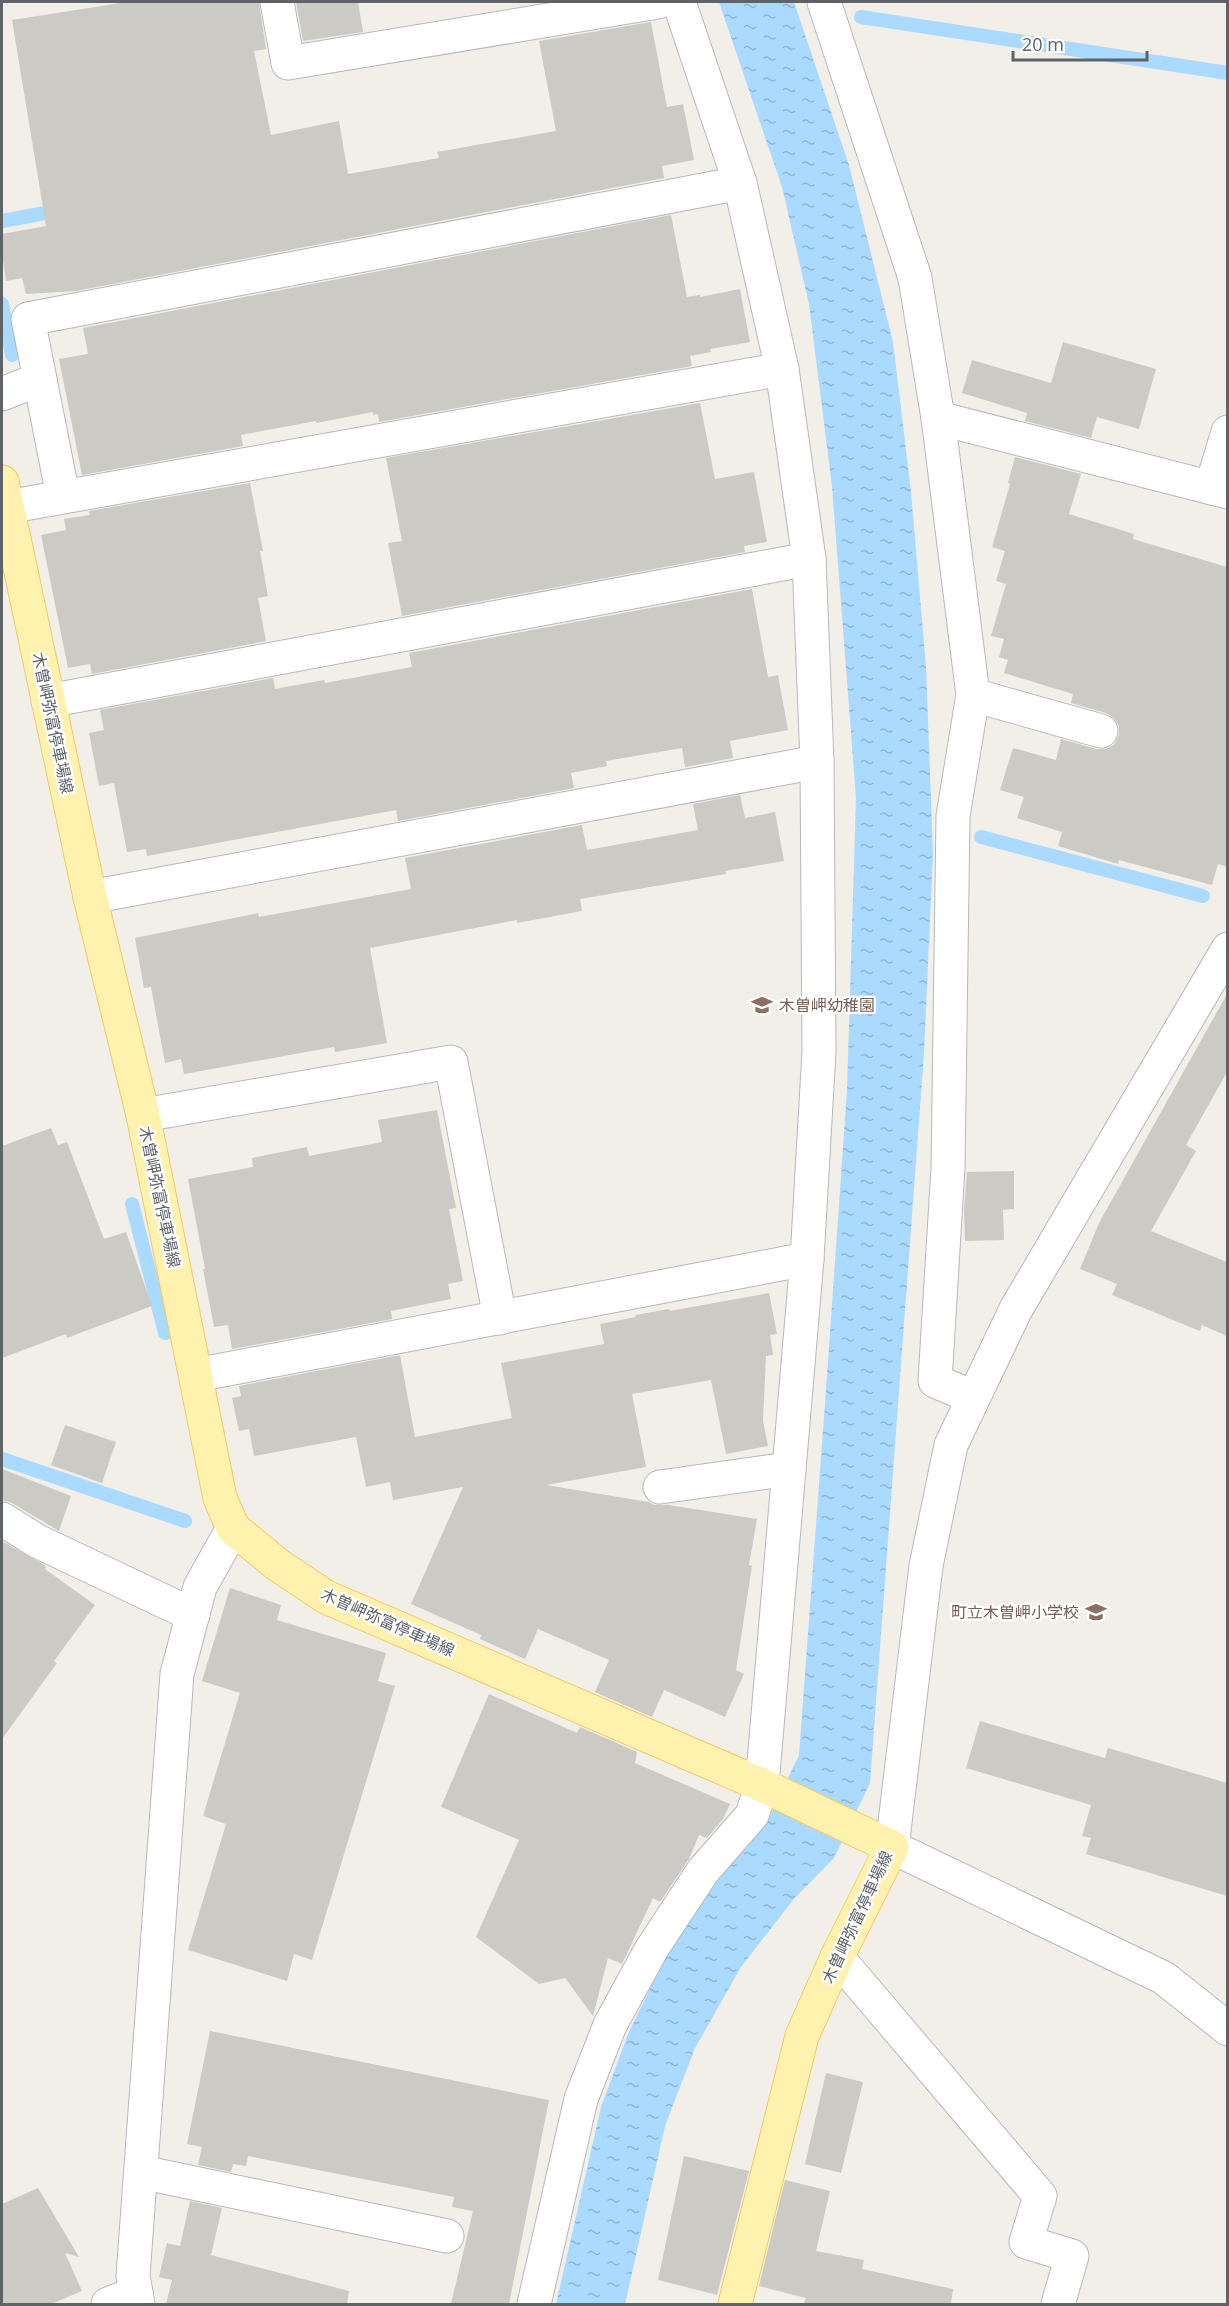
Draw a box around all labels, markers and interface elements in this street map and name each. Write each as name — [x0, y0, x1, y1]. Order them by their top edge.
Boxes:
scale bar — [1013, 24, 1146, 62]
text: 20 m — [1022, 32, 1064, 56]
street label: 木曽岬弥富停車場線 — [27, 650, 79, 796]
school or university icon: 木曽岬幼稚園 — [750, 993, 774, 1017]
place label: 木曽岬幼稚園 — [779, 994, 875, 1016]
street label: 木曽岬弥富停車場線 — [134, 1124, 186, 1270]
street label: 木曽岬弥富停車場線 — [318, 1583, 458, 1661]
school or university icon: 町立木曽岬小学校 — [1084, 1600, 1108, 1624]
place label: 町立木曽岬小学校 — [951, 1601, 1079, 1623]
street label: 木曽岬弥富停車場線 — [817, 1847, 897, 1987]

